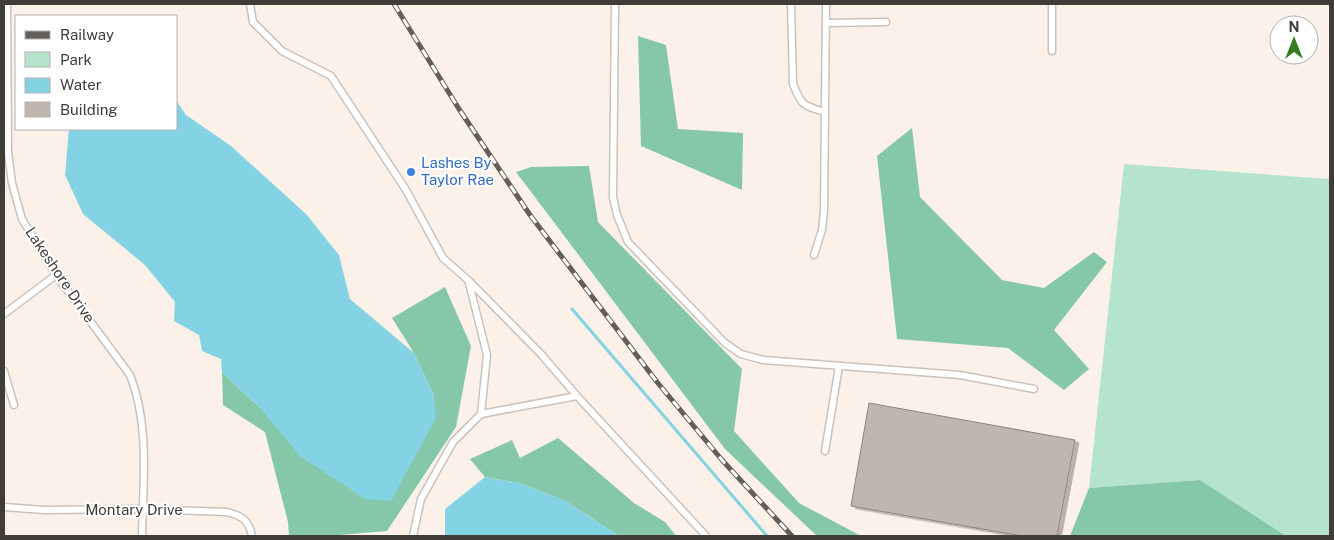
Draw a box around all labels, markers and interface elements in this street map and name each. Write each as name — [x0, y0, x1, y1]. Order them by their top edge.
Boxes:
legend — [15, 15, 178, 130]
north arrow — [1269, 15, 1319, 65]
text: N — [1289, 19, 1299, 35]
text: Railway — [60, 26, 114, 43]
text: Park — [60, 51, 92, 68]
text: Water — [60, 76, 102, 93]
text: Building — [60, 101, 118, 118]
place label: Lashes By Taylor Rae — [421, 154, 494, 188]
marker: Lashes By Taylor Rae — [405, 166, 417, 178]
street label: Lakeshore Drive — [22, 224, 99, 326]
street label: Montary Drive — [85, 501, 183, 518]

